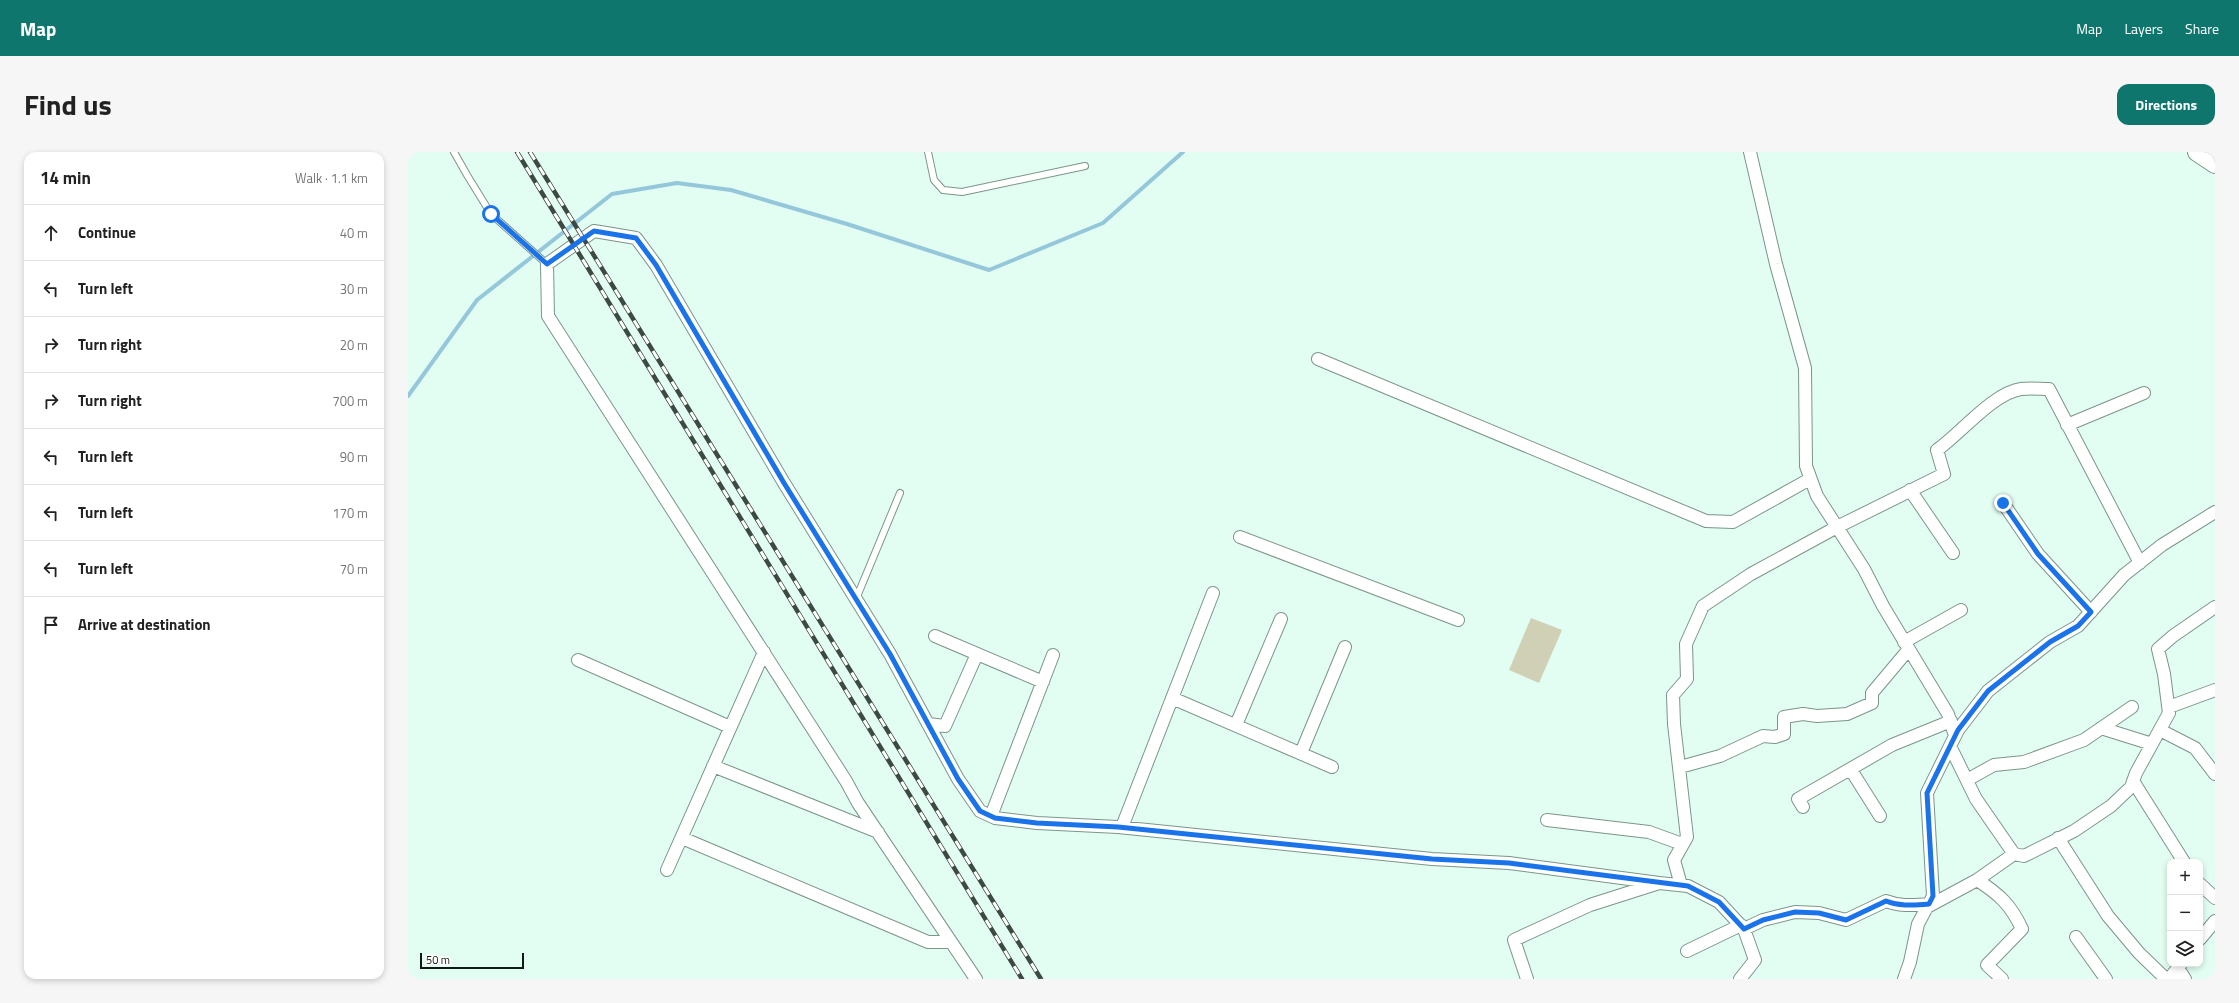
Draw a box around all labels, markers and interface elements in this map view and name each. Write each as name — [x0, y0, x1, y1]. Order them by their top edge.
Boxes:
text: Map — [20, 14, 56, 43]
text: Map — [2076, 18, 2102, 39]
text: Layers — [2124, 18, 2163, 39]
text: Share — [2185, 18, 2219, 39]
text: Find us — [24, 83, 112, 126]
button: Directions — [2117, 84, 2215, 125]
text: 14 min — [40, 165, 91, 191]
text: Walk · 1.1 km — [295, 168, 368, 188]
route start — [482, 205, 500, 223]
text: Continue — [78, 221, 136, 244]
icon: ahead — [40, 222, 62, 244]
text: 40 m — [340, 223, 368, 243]
text: Turn left — [78, 277, 133, 300]
icon: left — [40, 278, 62, 300]
text: 30 m — [340, 279, 368, 299]
text: Turn right — [78, 333, 142, 356]
icon: right — [40, 334, 62, 356]
text: 20 m — [340, 335, 368, 355]
text: Turn right — [78, 389, 142, 412]
icon: right — [40, 390, 62, 412]
text: 700 m — [332, 391, 368, 411]
text: Turn left — [78, 445, 133, 468]
icon: left — [40, 446, 62, 468]
text: 90 m — [340, 447, 368, 467]
route end — [1994, 494, 2012, 512]
text: Turn left — [78, 501, 133, 524]
icon: left — [40, 502, 62, 524]
text: 170 m — [332, 503, 368, 523]
text: Turn left — [78, 557, 133, 580]
icon: left — [40, 558, 62, 580]
text: 70 m — [340, 559, 368, 579]
text: Arrive at destination — [78, 613, 211, 636]
icon: arrive — [40, 614, 62, 636]
map controls — [2167, 859, 2203, 967]
button: + — [2167, 859, 2203, 895]
button: − — [2167, 895, 2203, 931]
button: layers — [2167, 931, 2203, 967]
scale bar — [420, 951, 524, 970]
text: 50 m — [426, 952, 450, 968]

